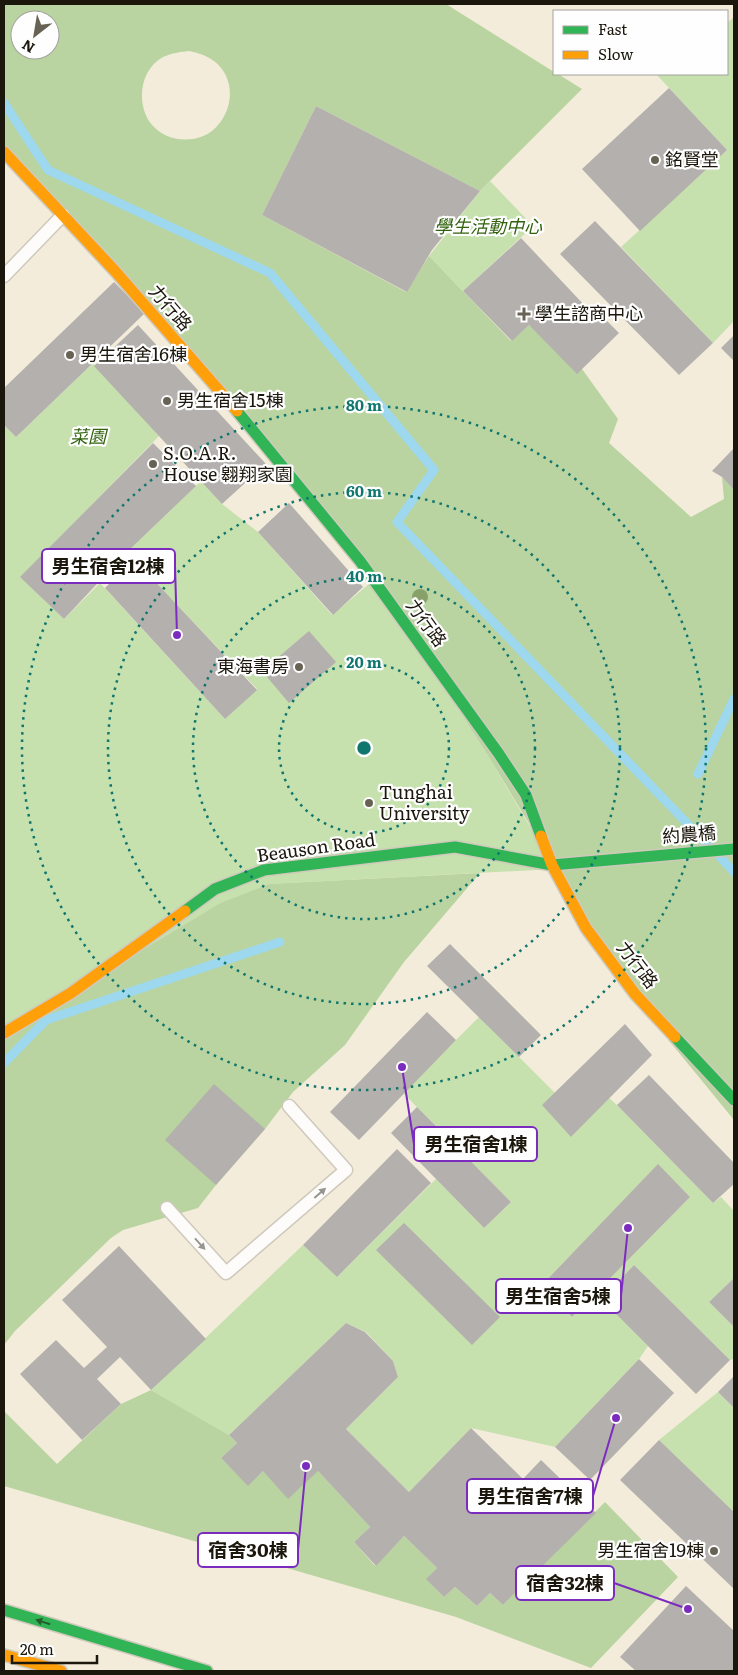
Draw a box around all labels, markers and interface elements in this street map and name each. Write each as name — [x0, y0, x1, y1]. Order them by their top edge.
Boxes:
north arrow — [10, 10, 60, 60]
legend — [553, 10, 728, 75]
text: Fast — [598, 17, 627, 40]
text: N — [17, 35, 38, 59]
text: Slow — [598, 42, 633, 65]
place label: 銘賢堂 — [665, 145, 719, 172]
marker: 銘賢堂 — [649, 154, 661, 166]
park label: 學生活動中心 — [434, 212, 543, 239]
street label: 力行路 — [143, 278, 199, 336]
place label: 學生諮商中心 — [535, 299, 643, 326]
marker: 學生諮商中心 — [517, 307, 531, 321]
place label: 男生宿舍16棟 — [80, 340, 187, 367]
marker: 男生宿舍16棟 — [64, 349, 76, 361]
place label: 男生宿舍15棟 — [177, 386, 283, 413]
text: 80 m — [346, 393, 382, 416]
marker: 男生宿舍15棟 — [161, 395, 173, 407]
park label: 菜園 — [70, 422, 109, 449]
place label: S.O.A.R. House 翱翔家園 — [163, 439, 293, 487]
marker: S.O.A.R. House 翱翔家園 — [147, 458, 159, 470]
text: 60 m — [346, 479, 382, 502]
callout: 男生宿舍12棟 — [42, 549, 175, 583]
text: 男生宿舍12棟 — [51, 551, 165, 579]
text: 40 m — [346, 564, 382, 587]
street label: 力行路 — [400, 592, 454, 652]
text: 20 m — [346, 650, 382, 673]
place label: 東海書房 — [217, 652, 289, 679]
marker: 東海書房 — [293, 661, 305, 673]
centre of rings — [355, 739, 373, 757]
place label: Tunghai University — [379, 778, 470, 826]
marker: Tunghai University — [363, 797, 375, 809]
street label: 約農橋 — [661, 818, 717, 849]
street label: Beauson Road — [255, 825, 377, 868]
street label: 力行路 — [611, 934, 665, 994]
callout: 男生宿舍1棟 — [414, 1127, 537, 1161]
text: 男生宿舍1棟 — [425, 1129, 527, 1157]
one-way arrow — [313, 1187, 326, 1198]
one-way arrow — [194, 1237, 206, 1249]
callout: 男生宿舍5棟 — [496, 1279, 621, 1313]
text: 男生宿舍5棟 — [505, 1281, 611, 1309]
callout: 男生宿舍7棟 — [467, 1479, 593, 1513]
text: 男生宿舍7棟 — [477, 1481, 583, 1509]
callout: 宿舍30棟 — [198, 1533, 298, 1567]
text: 宿舍30棟 — [208, 1535, 288, 1563]
place label: 男生宿舍19棟 — [597, 1536, 704, 1563]
marker: 男生宿舍19棟 — [708, 1545, 720, 1557]
callout: 宿舍32棟 — [516, 1566, 614, 1600]
text: 宿舍32棟 — [526, 1568, 604, 1596]
one-way arrow — [35, 1617, 50, 1625]
scale bar — [12, 1632, 98, 1664]
text: 20 m — [20, 1637, 54, 1660]

